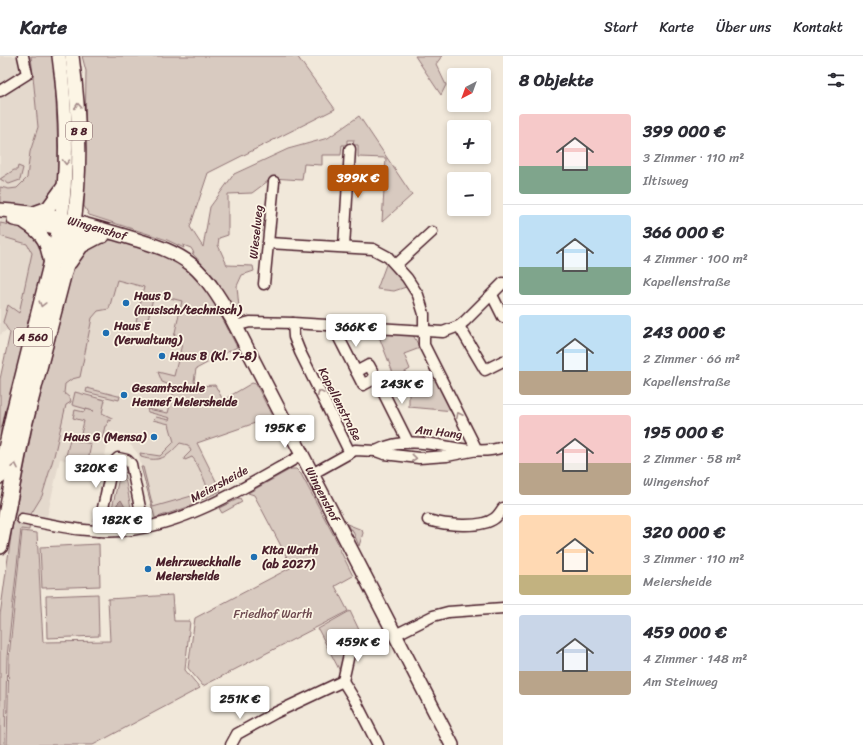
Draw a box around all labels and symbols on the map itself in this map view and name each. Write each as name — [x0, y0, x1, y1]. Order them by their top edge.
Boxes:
north arrow — [447, 68, 491, 112]
one-way arrow — [74, 103, 83, 109]
road number: B 8 — [66, 122, 92, 140]
one-way arrow — [62, 159, 70, 165]
pin: 399K € — [325, 165, 391, 199]
street label: Wieselweg — [242, 204, 270, 260]
street label: Wingenshof — [65, 210, 131, 248]
place label: Haus D (musisch/technisch) — [133, 285, 242, 321]
marker: Haus D (musisch/technisch) — [121, 298, 131, 308]
one-way arrow — [38, 300, 47, 307]
pin: 366K € — [323, 314, 389, 348]
place label: Haus E (Verwaltung) — [113, 315, 182, 351]
road number: A 560 — [14, 328, 52, 346]
marker: Haus E (Verwaltung) — [101, 328, 111, 338]
place label: Haus B (Kl. 7-8) — [169, 345, 257, 367]
marker: Haus B (Kl. 7-8) — [157, 351, 167, 361]
street label: Kapellenstraße — [312, 363, 368, 445]
pin: 243K € — [369, 371, 435, 405]
place label: Gesamtschule Hennef Meiersheide — [131, 377, 238, 413]
one-way arrow — [317, 389, 325, 397]
marker: Gesamtschule Hennef Meiersheide — [119, 390, 129, 400]
one-way arrow — [456, 412, 464, 419]
pin: 195K € — [252, 415, 318, 449]
street label: Am Hang — [413, 418, 464, 445]
place label: Haus G (Mensa) — [62, 426, 147, 448]
marker: Haus G (Mensa) — [149, 432, 159, 442]
one-way arrow — [411, 453, 417, 462]
pin: 320K € — [63, 455, 129, 489]
street label: Meiersheide — [186, 459, 252, 509]
street label: Wingenshof — [299, 462, 347, 528]
one-way arrow — [10, 463, 19, 469]
pin: 182K € — [89, 507, 155, 541]
place label: Kita Warth (ab 2027) — [261, 539, 319, 575]
place label: Mehrzweckhalle Meiersheide — [155, 551, 242, 587]
marker: Kita Warth (ab 2027) — [249, 552, 259, 562]
marker: Mehrzweckhalle Meiersheide — [143, 564, 153, 574]
park label: Friedhof Warth — [233, 603, 313, 625]
pin: 459K € — [325, 629, 391, 663]
pin: 251K € — [207, 686, 273, 720]

